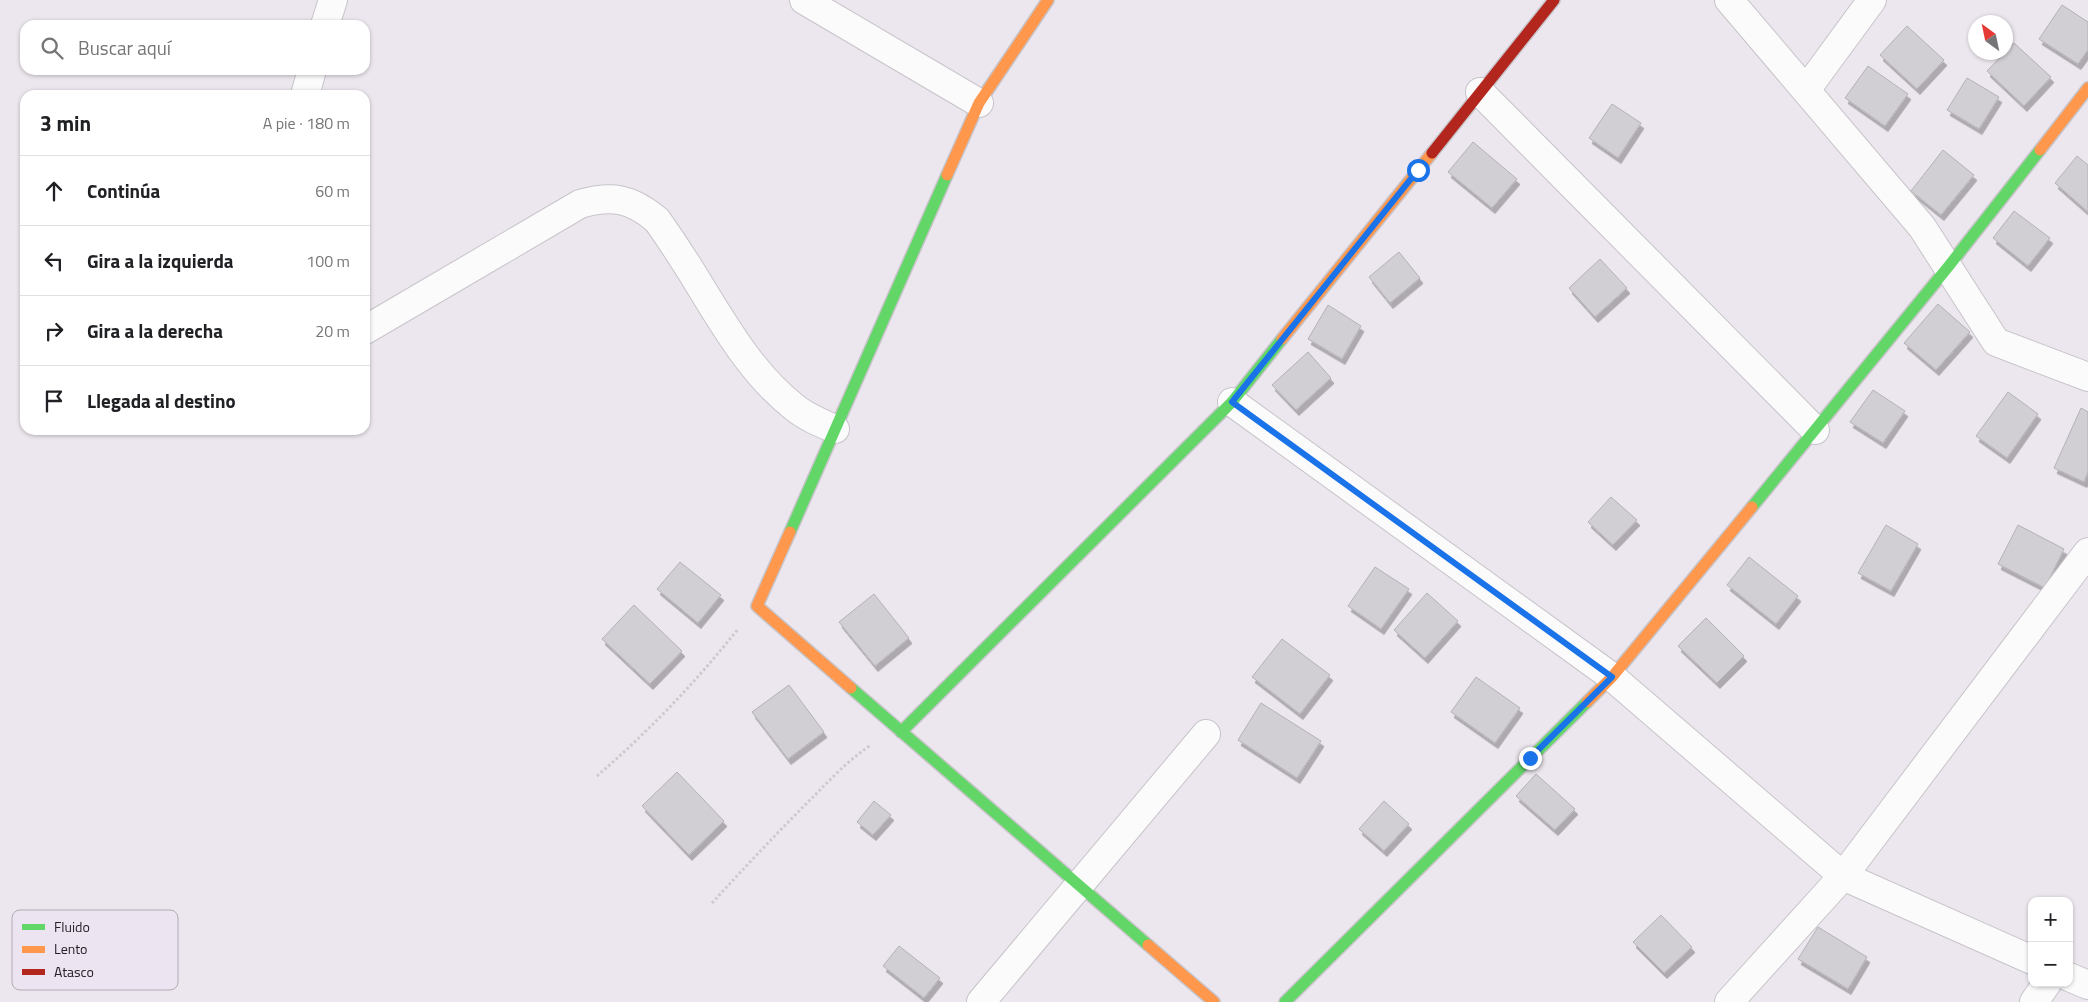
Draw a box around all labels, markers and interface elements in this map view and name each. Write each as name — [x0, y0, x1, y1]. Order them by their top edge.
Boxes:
north arrow — [1968, 15, 2013, 60]
search box — [20, 20, 370, 75]
text: Buscar aquí — [78, 33, 171, 62]
icon: search — [38, 34, 66, 62]
text: 3 min — [40, 107, 91, 139]
text: A pie · 180 m — [263, 111, 350, 135]
route start — [1407, 159, 1430, 182]
text: Continúa — [87, 176, 160, 205]
icon: ahead — [40, 177, 68, 205]
text: 60 m — [315, 179, 350, 203]
text: Gira a la izquierda — [87, 246, 234, 275]
icon: left — [40, 247, 68, 275]
text: 100 m — [306, 249, 350, 273]
text: Gira a la derecha — [87, 316, 223, 345]
icon: right — [40, 317, 68, 345]
text: 20 m — [315, 319, 350, 343]
text: Llegada al destino — [87, 386, 236, 415]
icon: arrive — [40, 387, 68, 415]
route end — [1519, 747, 1542, 770]
map controls — [2028, 897, 2073, 987]
button: + — [2028, 897, 2073, 942]
legend — [12, 910, 178, 990]
text: Fluido — [54, 916, 90, 937]
text: Lento — [54, 938, 88, 959]
button: − — [2028, 942, 2073, 987]
text: Atasco — [54, 961, 94, 982]

